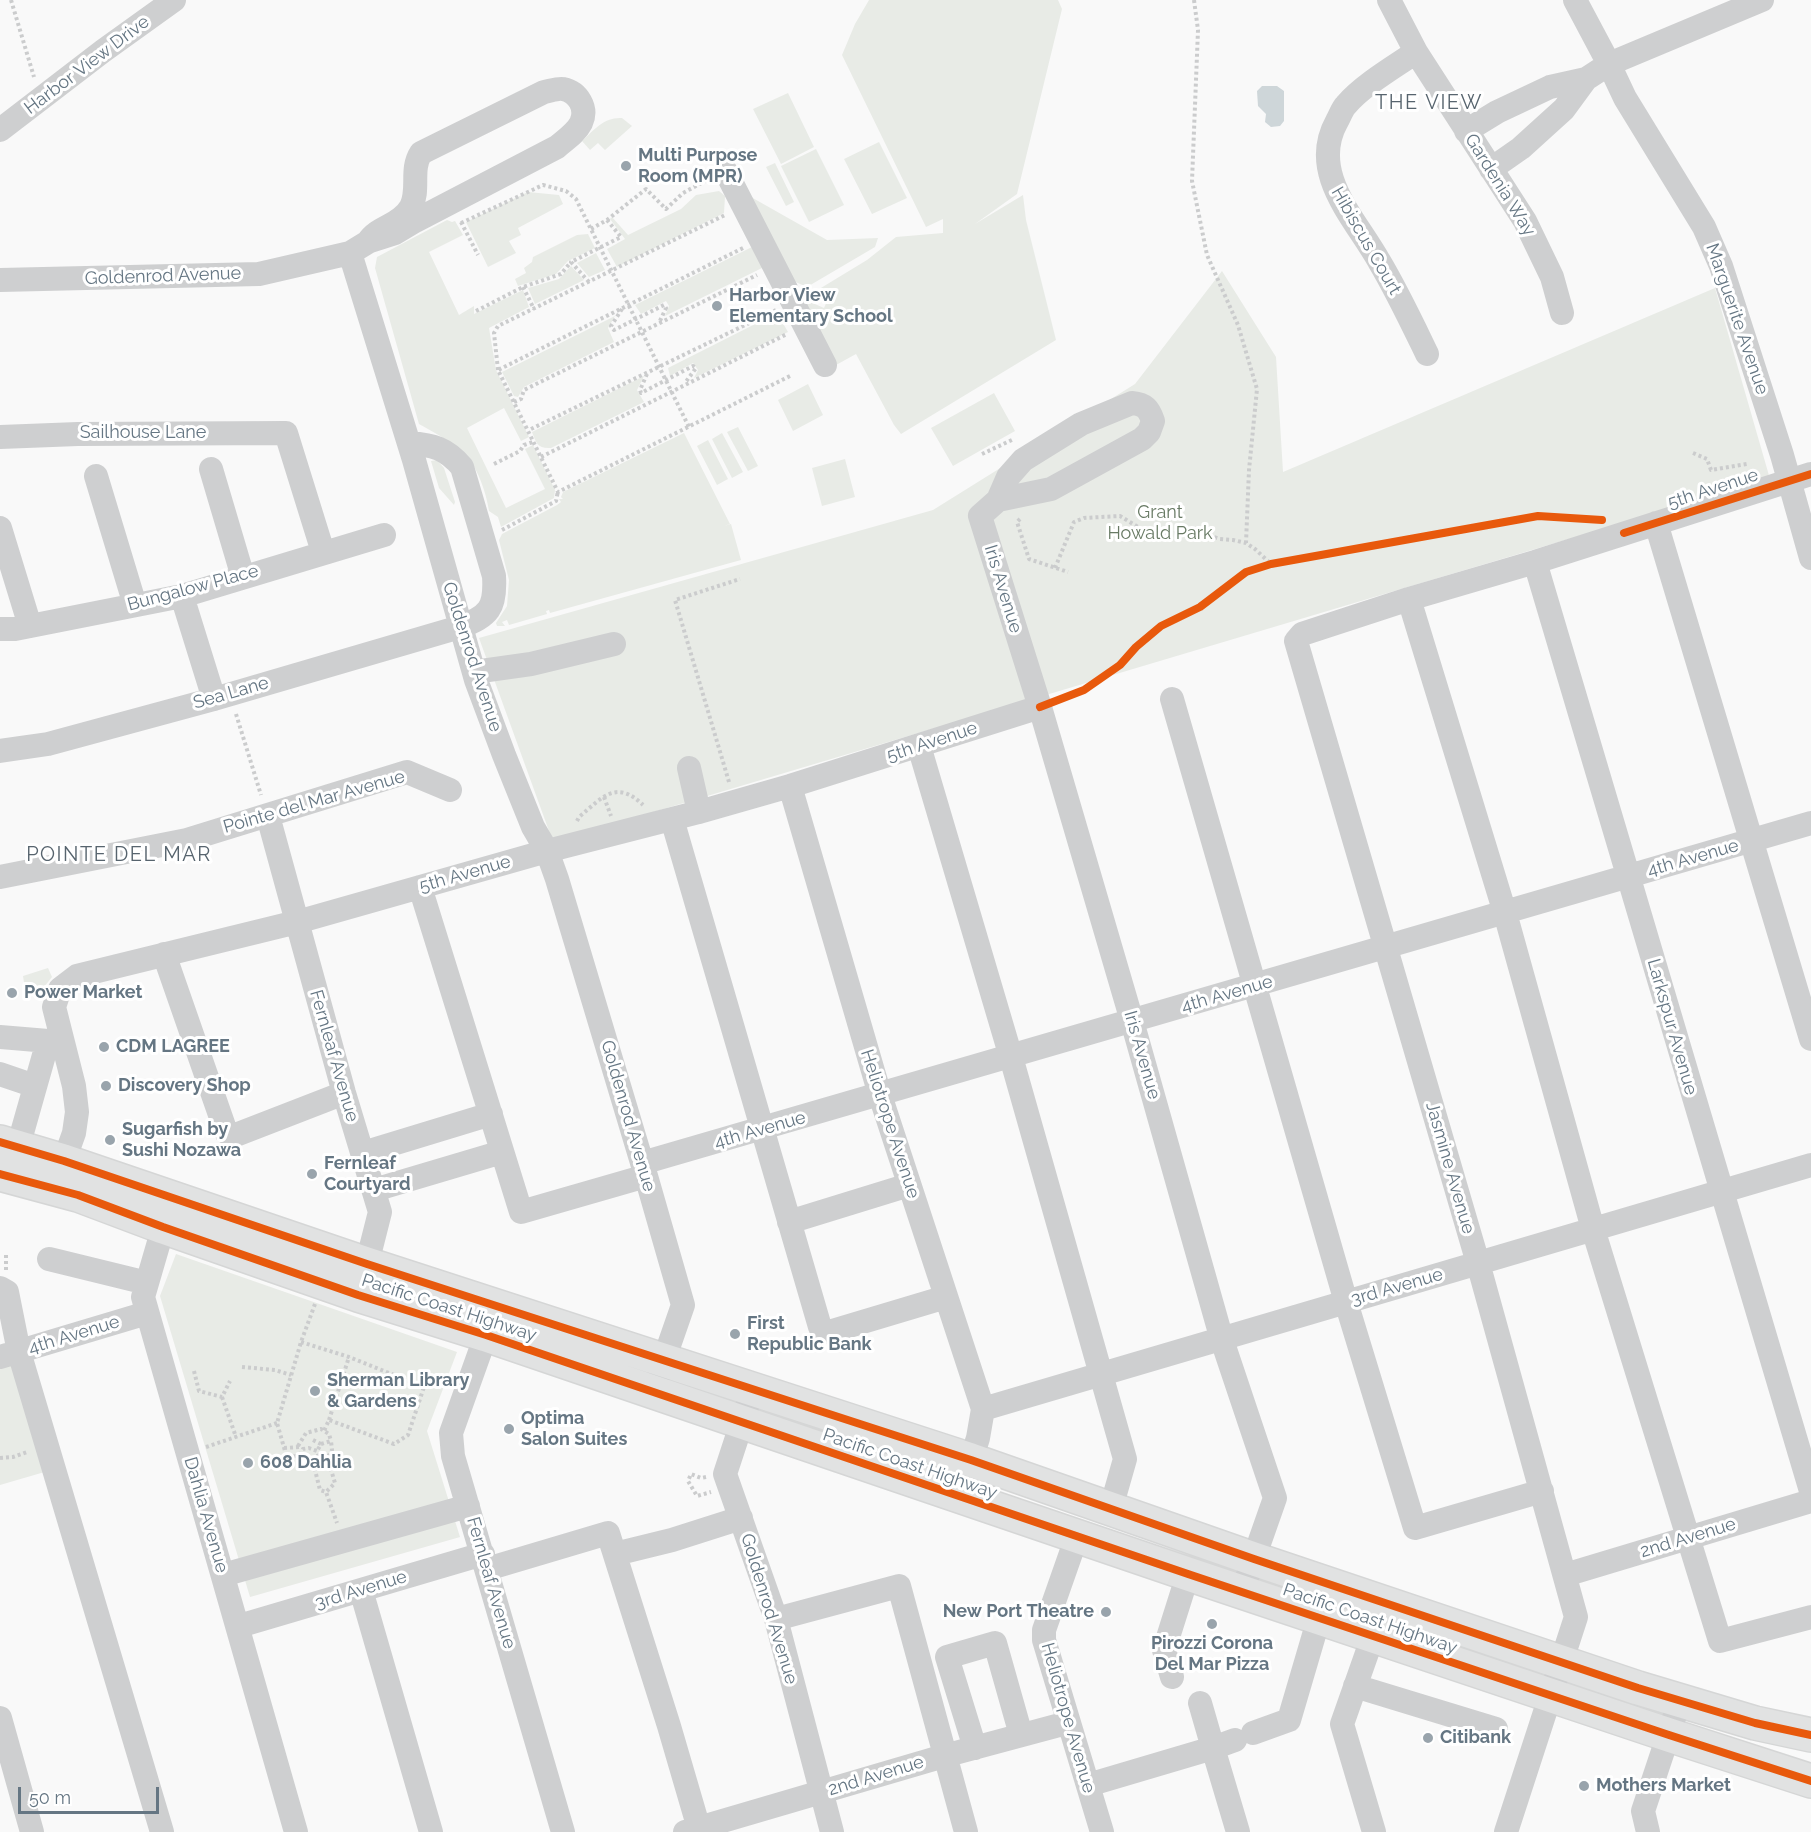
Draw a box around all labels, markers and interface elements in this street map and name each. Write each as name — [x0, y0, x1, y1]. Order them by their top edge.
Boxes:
street label: Harbor View Drive — [20, 11, 154, 119]
district label: THE VIEW — [1375, 91, 1483, 115]
street label: Gardenia Way — [1460, 130, 1540, 240]
place label: Multi Purpose Room (MPR) — [638, 145, 757, 188]
marker: Multi Purpose Room (MPR) — [619, 159, 633, 173]
street label: Hibiscus Court — [1326, 183, 1406, 299]
street label: Marguerite Avenue — [1701, 241, 1773, 397]
street label: Goldenrod Avenue — [84, 262, 242, 290]
place label: Harbor View Elementary School — [729, 285, 893, 328]
marker: Harbor View Elementary School — [710, 299, 724, 313]
street label: Sailhouse Lane — [80, 422, 206, 444]
street label: 5th Avenue — [1665, 464, 1761, 514]
park label: Grant Howald Park — [1107, 502, 1213, 544]
street label: Iris Avenue — [979, 542, 1027, 636]
street label: Bungalow Place — [125, 560, 261, 616]
street label: Goldenrod Avenue — [438, 579, 506, 735]
street label: Sea Lane — [191, 672, 271, 714]
street label: 5th Avenue — [884, 717, 980, 767]
street label: Pointe del Mar Avenue — [221, 766, 407, 838]
street label: 4th Avenue — [1645, 835, 1741, 881]
district label: POINTE DEL MAR — [26, 843, 212, 867]
street label: 5th Avenue — [417, 851, 513, 897]
street label: Larkspur Avenue — [1642, 956, 1702, 1098]
street label: 4th Avenue — [1179, 971, 1275, 1017]
place label: Power Market — [24, 982, 142, 1004]
marker: Power Market — [5, 986, 19, 1000]
street label: Fernleaf Avenue — [305, 988, 363, 1124]
street label: Iris Avenue — [1119, 1008, 1165, 1102]
place label: CDM LAGREE — [116, 1036, 230, 1058]
street label: Goldenrod Avenue — [596, 1038, 660, 1194]
marker: CDM LAGREE — [97, 1040, 111, 1054]
street label: Heliotrope Avenue — [856, 1047, 924, 1201]
place label: Discovery Shop — [118, 1075, 251, 1097]
marker: Discovery Shop — [99, 1079, 113, 1093]
street label: Jasmine Avenue — [1421, 1100, 1479, 1236]
street label: 4th Avenue — [712, 1107, 808, 1153]
place label: Sugarfish by Sushi Nozawa — [122, 1119, 241, 1162]
marker: Sugarfish by Sushi Nozawa — [103, 1133, 117, 1147]
place label: Fernleaf Courtyard — [324, 1153, 411, 1196]
marker: Fernleaf Courtyard — [305, 1167, 319, 1181]
street label: 3rd Avenue — [1349, 1264, 1445, 1310]
street label: Pacific Coast Highway — [359, 1269, 539, 1347]
street label: 4th Avenue — [26, 1311, 122, 1359]
place label: First Republic Bank — [747, 1313, 872, 1356]
marker: First Republic Bank — [728, 1327, 742, 1341]
place label: Sherman Library & Gardens — [327, 1370, 470, 1412]
marker: Sherman Library & Gardens — [308, 1384, 322, 1398]
place label: Optima Salon Suites — [521, 1408, 627, 1450]
marker: Optima Salon Suites — [502, 1422, 516, 1436]
street label: Pacific Coast Highway — [820, 1424, 1000, 1504]
place label: 608 Dahlia — [260, 1452, 352, 1474]
street label: Dahlia Avenue — [179, 1455, 233, 1575]
marker: 608 Dahlia — [241, 1456, 255, 1470]
street label: 2nd Avenue — [1638, 1513, 1738, 1563]
street label: Fernleaf Avenue — [462, 1515, 520, 1651]
street label: Goldenrod Avenue — [736, 1531, 802, 1687]
street label: 3rd Avenue — [313, 1566, 409, 1614]
street label: Pacific Coast Highway — [1280, 1579, 1460, 1659]
place label: New Port Theatre — [943, 1601, 1094, 1623]
marker: New Port Theatre — [1099, 1605, 1113, 1619]
marker: Pirozzi Corona Del Mar Pizza — [1205, 1617, 1219, 1631]
place label: Pirozzi Corona Del Mar Pizza — [1151, 1633, 1273, 1676]
street label: Heliotrope Avenue — [1036, 1640, 1100, 1796]
place label: Citibank — [1440, 1727, 1511, 1749]
marker: Citibank — [1421, 1731, 1435, 1745]
street label: 2nd Avenue — [826, 1751, 926, 1801]
scale bar — [21, 1775, 162, 1813]
place label: Mothers Market — [1596, 1775, 1731, 1797]
marker: Mothers Market — [1577, 1779, 1591, 1793]
text: 50 m — [29, 1787, 71, 1808]

